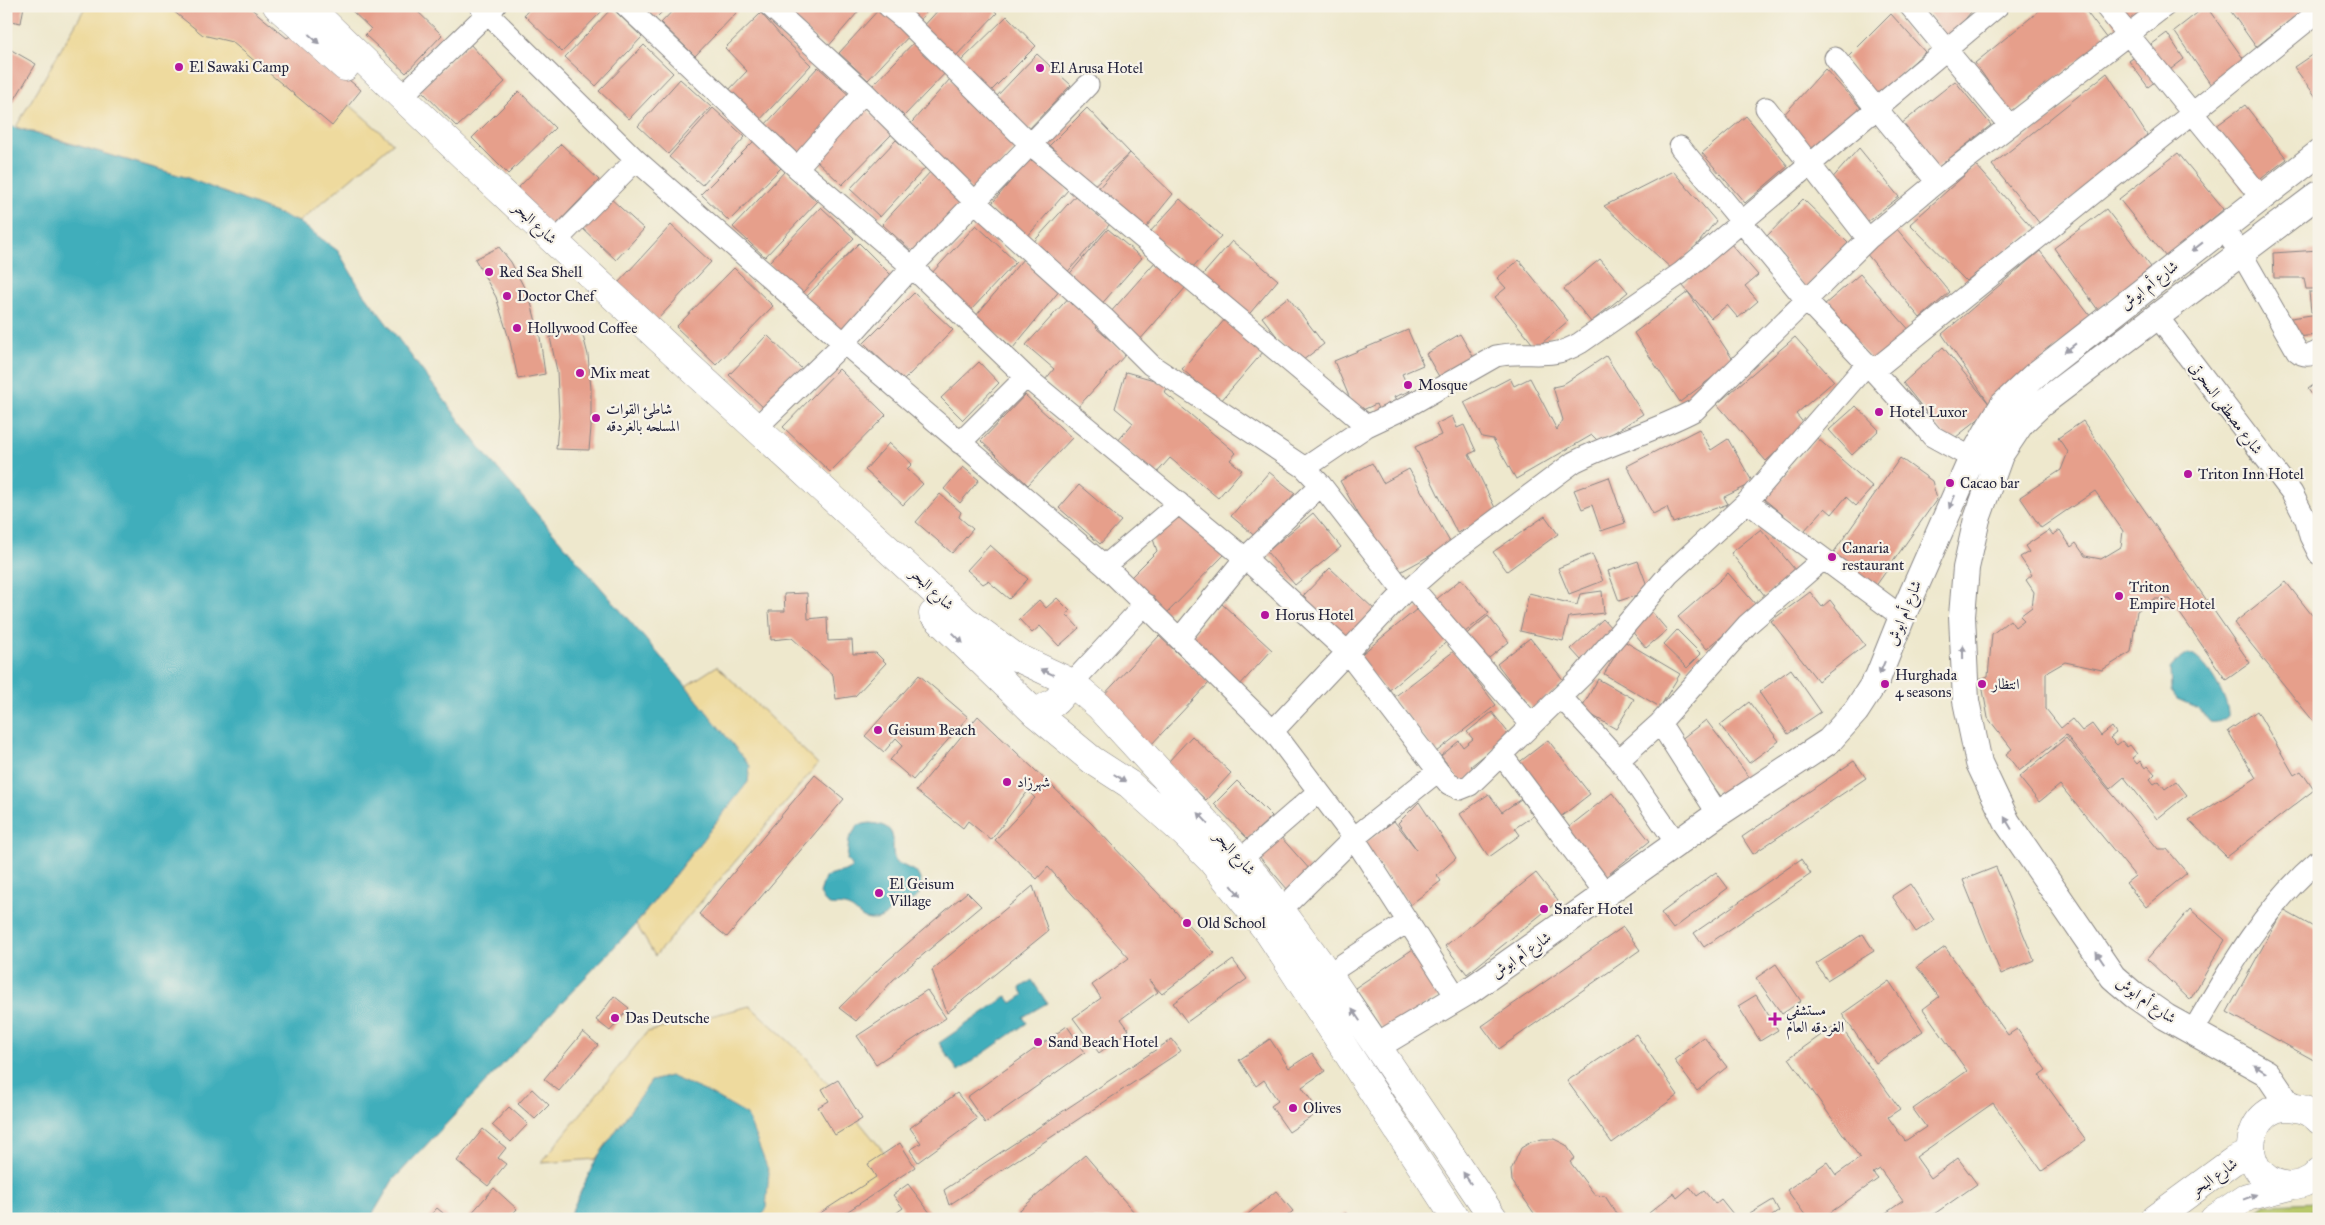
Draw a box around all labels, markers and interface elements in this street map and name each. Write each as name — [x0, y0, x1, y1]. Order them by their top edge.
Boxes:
one-way arrow — [307, 33, 319, 45]
place label: El Sawaki Camp — [189, 58, 289, 76]
place label: El Arusa Hotel — [1050, 59, 1144, 77]
marker: El Sawaki Camp — [173, 61, 185, 73]
marker: El Arusa Hotel — [1034, 62, 1046, 74]
street label: شارع البحر — [505, 197, 561, 251]
one-way arrow — [2191, 242, 2204, 253]
street label: شارع أم ابوش — [2115, 255, 2184, 316]
place label: Red Sea Shell — [499, 263, 583, 281]
marker: Red Sea Shell — [483, 266, 495, 278]
place label: Doctor Chef — [517, 287, 597, 305]
marker: Doctor Chef — [501, 290, 513, 302]
place label: Hollywood Coffee — [527, 319, 638, 337]
marker: Hollywood Coffee — [511, 322, 523, 334]
one-way arrow — [2063, 342, 2076, 353]
street label: شارع مصطفى السحرتى — [2182, 358, 2266, 460]
place label: Mix meat — [590, 364, 651, 382]
marker: Mix meat — [574, 367, 586, 379]
place label: Mosque — [1418, 376, 1468, 395]
marker: Mosque — [1402, 379, 1414, 391]
place label: شاطئ القوات المسلحه بالغردقه — [606, 400, 679, 436]
place label: Hotel Luxor — [1889, 403, 1968, 421]
marker: Hotel Luxor — [1873, 406, 1885, 418]
marker: شاطئ القوات المسلحه بالغردقه — [590, 412, 602, 424]
place label: Triton Inn Hotel — [2198, 465, 2305, 483]
marker: Triton Inn Hotel — [2182, 468, 2194, 480]
place label: Cacao bar — [1960, 474, 2020, 492]
marker: Cacao bar — [1944, 477, 1956, 489]
one-way arrow — [1948, 495, 1956, 509]
place label: Canaria restaurant — [1842, 539, 1905, 574]
marker: Canaria restaurant — [1826, 551, 1838, 563]
street label: شارع البحر — [902, 563, 958, 617]
street label: شارع أم ابوش — [1881, 577, 1929, 650]
place label: Triton Empire Hotel — [2129, 578, 2216, 613]
marker: Triton Empire Hotel — [2113, 590, 2125, 602]
place label: Horus Hotel — [1275, 606, 1355, 624]
marker: Horus Hotel — [1259, 609, 1271, 621]
one-way arrow — [952, 632, 964, 644]
one-way arrow — [1959, 643, 1967, 659]
one-way arrow — [1877, 660, 1885, 675]
place label: Hurghada 4 seasons — [1895, 666, 1958, 701]
one-way arrow — [1040, 667, 1055, 676]
place label: انتظار — [1990, 675, 2020, 693]
marker: Hurghada 4 seasons — [1879, 678, 1891, 690]
marker: انتظار — [1976, 678, 1988, 690]
place label: Geisum Beach — [888, 721, 976, 739]
marker: Geisum Beach — [872, 724, 884, 736]
place label: شهرزاد — [1017, 773, 1050, 792]
one-way arrow — [1114, 773, 1127, 783]
marker: شهرزاد — [1001, 776, 1013, 788]
one-way arrow — [1197, 812, 1209, 824]
one-way arrow — [2004, 817, 2013, 830]
street label: شارع البحر — [1206, 826, 1259, 881]
place label: El Geisum Village — [888, 875, 955, 910]
one-way arrow — [1231, 884, 1242, 897]
marker: El Geisum Village — [873, 887, 885, 899]
place label: Snafer Hotel — [1554, 900, 1634, 918]
marker: Snafer Hotel — [1538, 903, 1550, 915]
place label: Old School — [1197, 914, 1267, 932]
marker: Old School — [1181, 917, 1193, 929]
street label: شارع أم ابوش — [1486, 926, 1557, 985]
one-way arrow — [2095, 951, 2104, 964]
street label: شارع أم ابوش — [2110, 971, 2181, 1030]
place label: مستشفي الغردقه العام — [1786, 1001, 1844, 1040]
one-way arrow — [1351, 1008, 1361, 1022]
place label: Das Deutsche — [625, 1009, 710, 1027]
marker: Das Deutsche — [609, 1012, 621, 1024]
marker: مستشفي الغردقه العام — [1768, 1012, 1782, 1026]
place label: Sand Beach Hotel — [1048, 1033, 1159, 1051]
marker: Sand Beach Hotel — [1032, 1036, 1044, 1048]
one-way arrow — [2253, 1064, 2267, 1073]
place label: Olives — [1303, 1099, 1341, 1117]
marker: Olives — [1287, 1102, 1299, 1114]
street label: شارع البحر — [2186, 1154, 2243, 1204]
one-way arrow — [1462, 1172, 1472, 1185]
one-way arrow — [2243, 1193, 2258, 1201]

